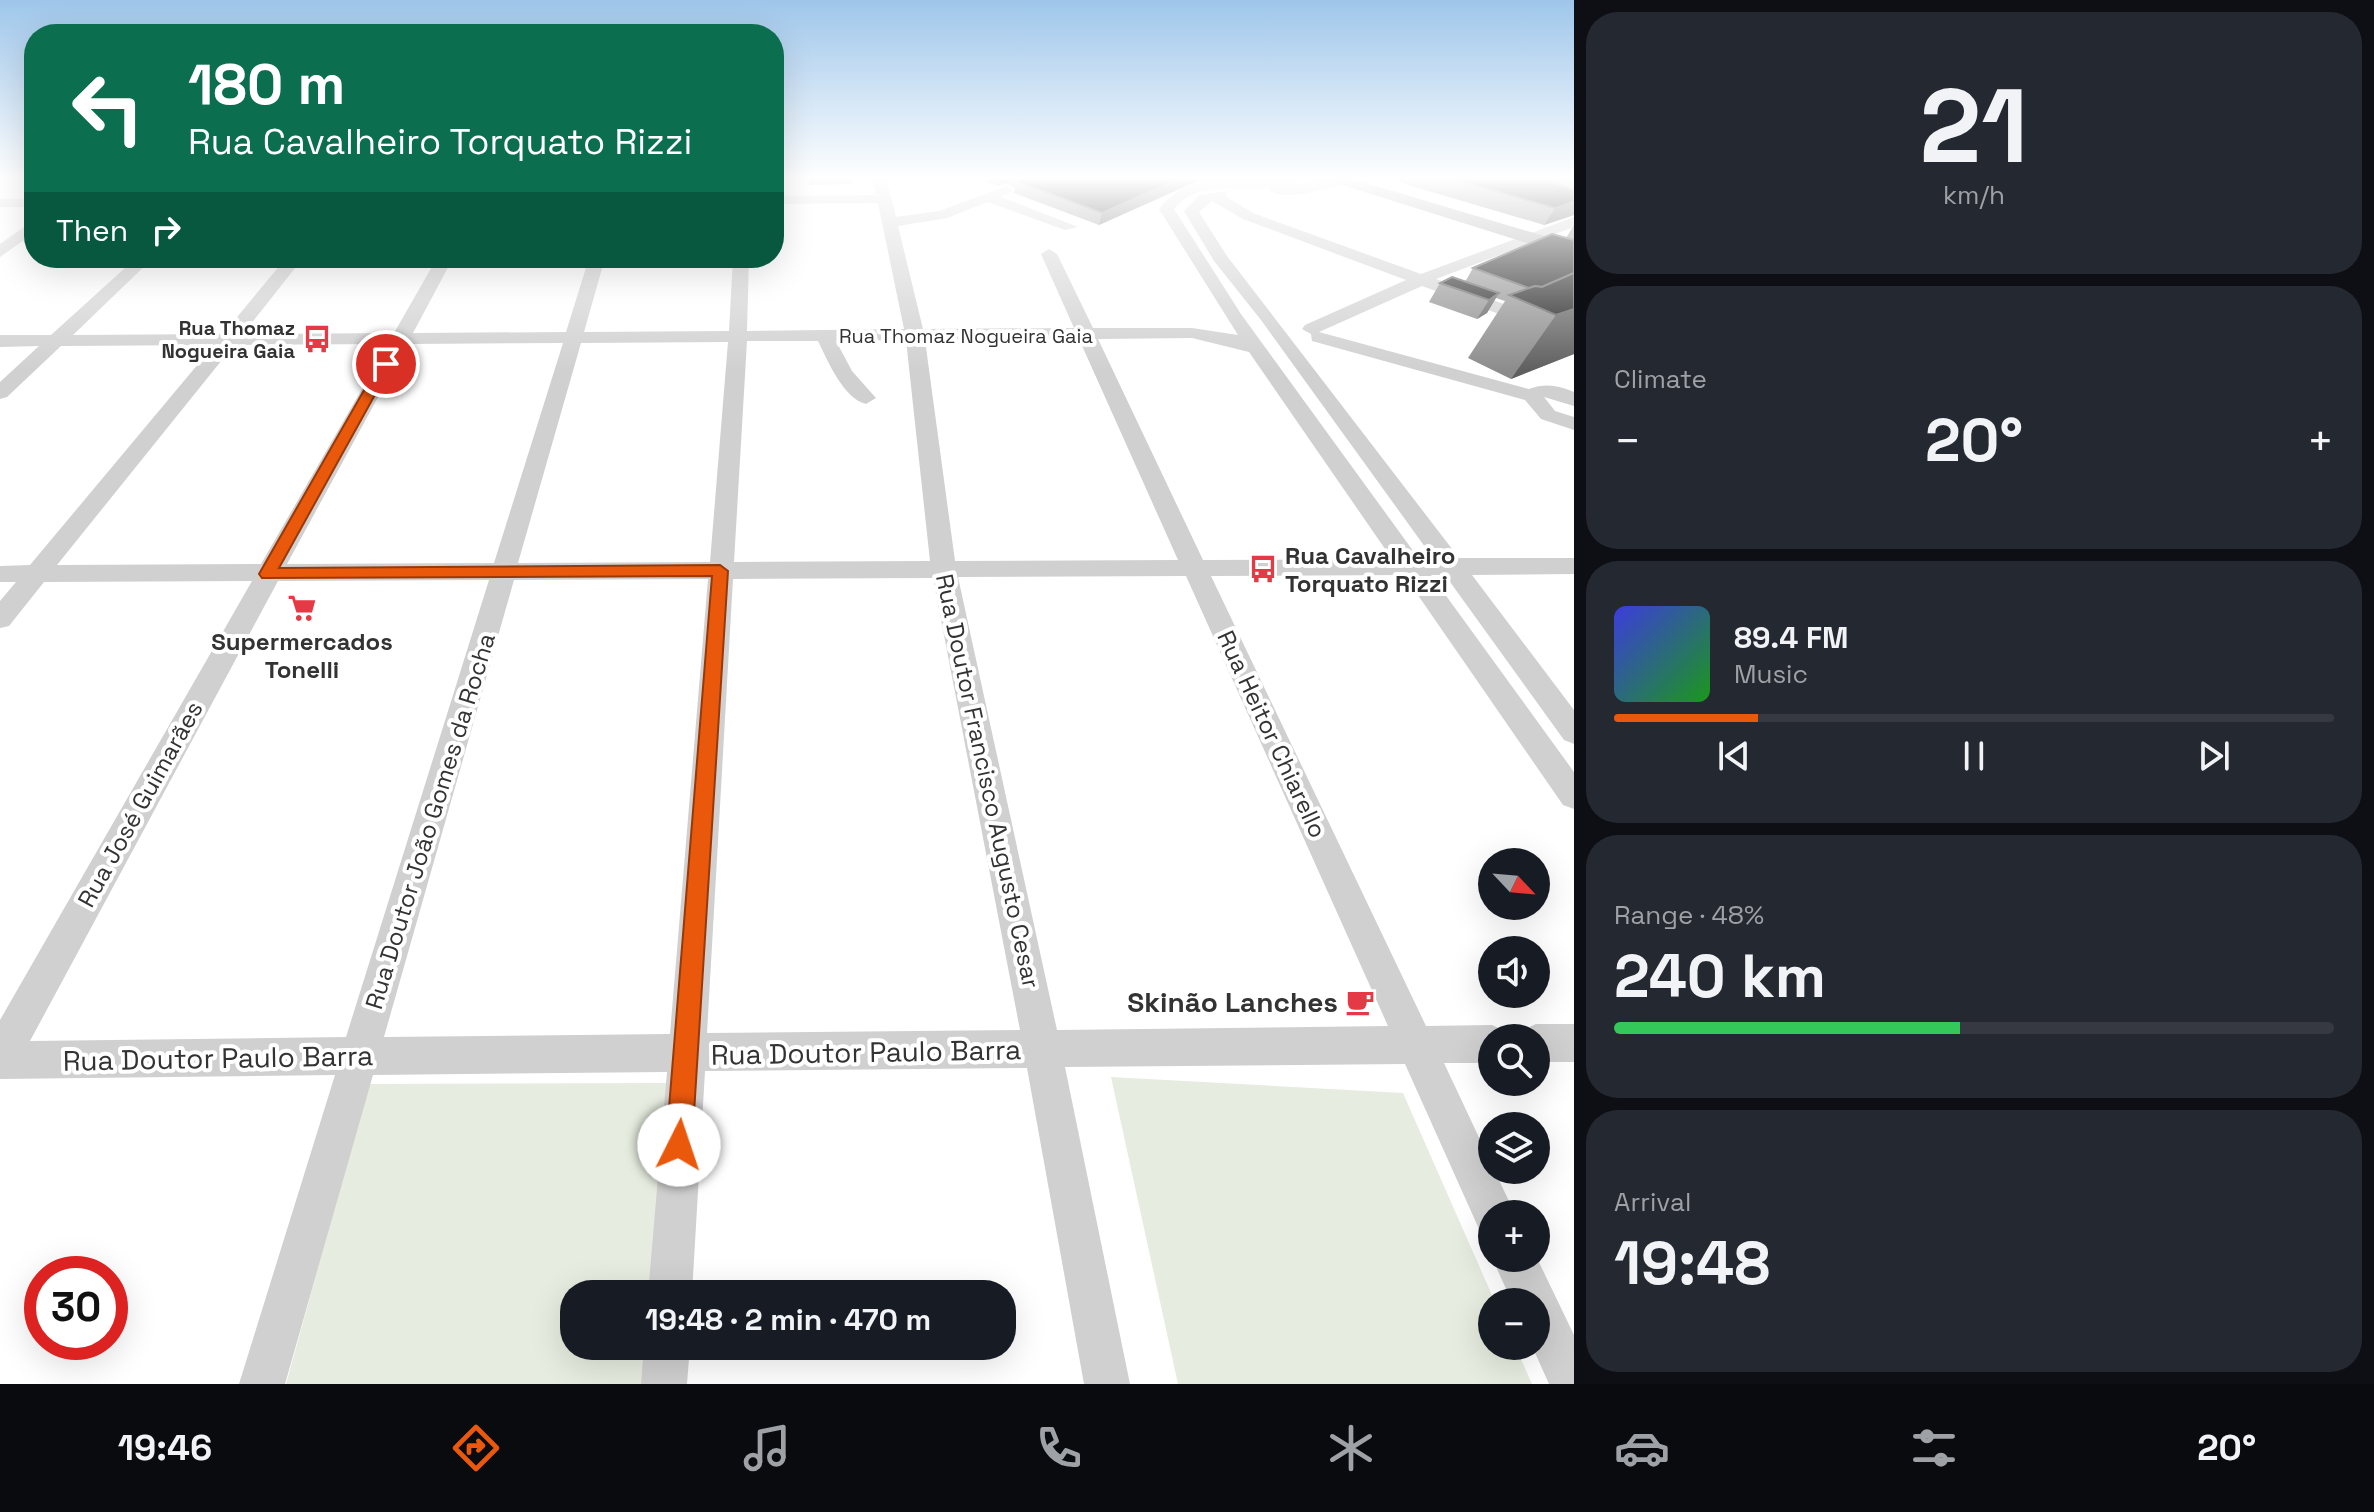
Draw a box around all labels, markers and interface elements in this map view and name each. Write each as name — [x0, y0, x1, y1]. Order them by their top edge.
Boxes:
text: 180 m — [188, 49, 345, 120]
icon: left — [56, 56, 160, 160]
text: 21 — [1920, 60, 2028, 192]
text: Rua Cavalheiro Torquato Rizzi — [188, 119, 692, 165]
text: km/h — [1943, 178, 2005, 212]
icon: right — [144, 208, 188, 252]
text: Then — [56, 211, 128, 250]
place label: Rua Thomaz Nogueira Gaia — [161, 315, 295, 364]
street label: Rua Thomaz Nogueira Gaia — [839, 323, 1093, 349]
bus stop icon: Rua Thomaz Nogueira Gaia — [302, 324, 332, 354]
pin — [352, 330, 420, 398]
icon: arrive — [364, 342, 408, 386]
text: Climate — [1614, 362, 1707, 396]
text: 20° — [1925, 402, 2023, 479]
text: − — [1614, 413, 1641, 469]
text: + — [2307, 413, 2334, 469]
place label: Rua Cavalheiro Torquato Rizzi — [1285, 540, 1455, 599]
bus stop icon: Rua Cavalheiro Torquato Rizzi — [1248, 554, 1278, 584]
street label: Rua Doutor Francisco Augusto Cesar — [929, 571, 1047, 991]
supermarket icon: Supermercados Tonelli — [287, 593, 317, 623]
text: 89.4 FM — [1734, 618, 1848, 657]
street label: Rua Heitor Chiarello — [1210, 625, 1334, 843]
place label: Supermercados Tonelli — [211, 626, 393, 685]
street label: Rua Doutor João Gomes da Rocha — [358, 629, 502, 1013]
text: Music — [1734, 657, 1808, 691]
street label: Rua José Guimarães — [70, 695, 210, 913]
icon: previous — [1712, 734, 1756, 778]
icon: pause — [1952, 734, 1996, 778]
icon: next — [2192, 734, 2236, 778]
north arrow — [1478, 848, 1550, 920]
map controls — [1478, 848, 1550, 1360]
text: Range · 48% — [1614, 898, 1764, 932]
button: sound — [1478, 936, 1550, 1008]
text: 240 km — [1614, 938, 1826, 1015]
place label: Skinão Lanches — [1127, 984, 1338, 1020]
cafe icon: Skinão Lanches — [1345, 987, 1375, 1017]
button: search — [1478, 1024, 1550, 1096]
street label: Rua Doutor Paulo Barra — [710, 1031, 1022, 1073]
street label: Rua Doutor Paulo Barra — [62, 1037, 374, 1079]
position arrow — [637, 1103, 721, 1187]
button: layers — [1478, 1112, 1550, 1184]
text: Arrival — [1614, 1185, 1691, 1219]
button: + — [1478, 1200, 1550, 1272]
text: 19:48 — [1614, 1225, 1770, 1302]
speed limit sign: 30 — [24, 1256, 128, 1360]
button: − — [1478, 1288, 1550, 1360]
text: 19:48 · 2 min · 470 m — [645, 1300, 931, 1339]
icon: directions — [448, 1420, 504, 1476]
icon: music — [739, 1420, 795, 1476]
icon: phone — [1031, 1420, 1087, 1476]
icon: climate — [1323, 1420, 1379, 1476]
icon: car — [1614, 1420, 1670, 1476]
icon: filters — [1906, 1420, 1962, 1476]
text: 19:46 — [118, 1425, 212, 1471]
text: 20° — [2197, 1425, 2256, 1471]

